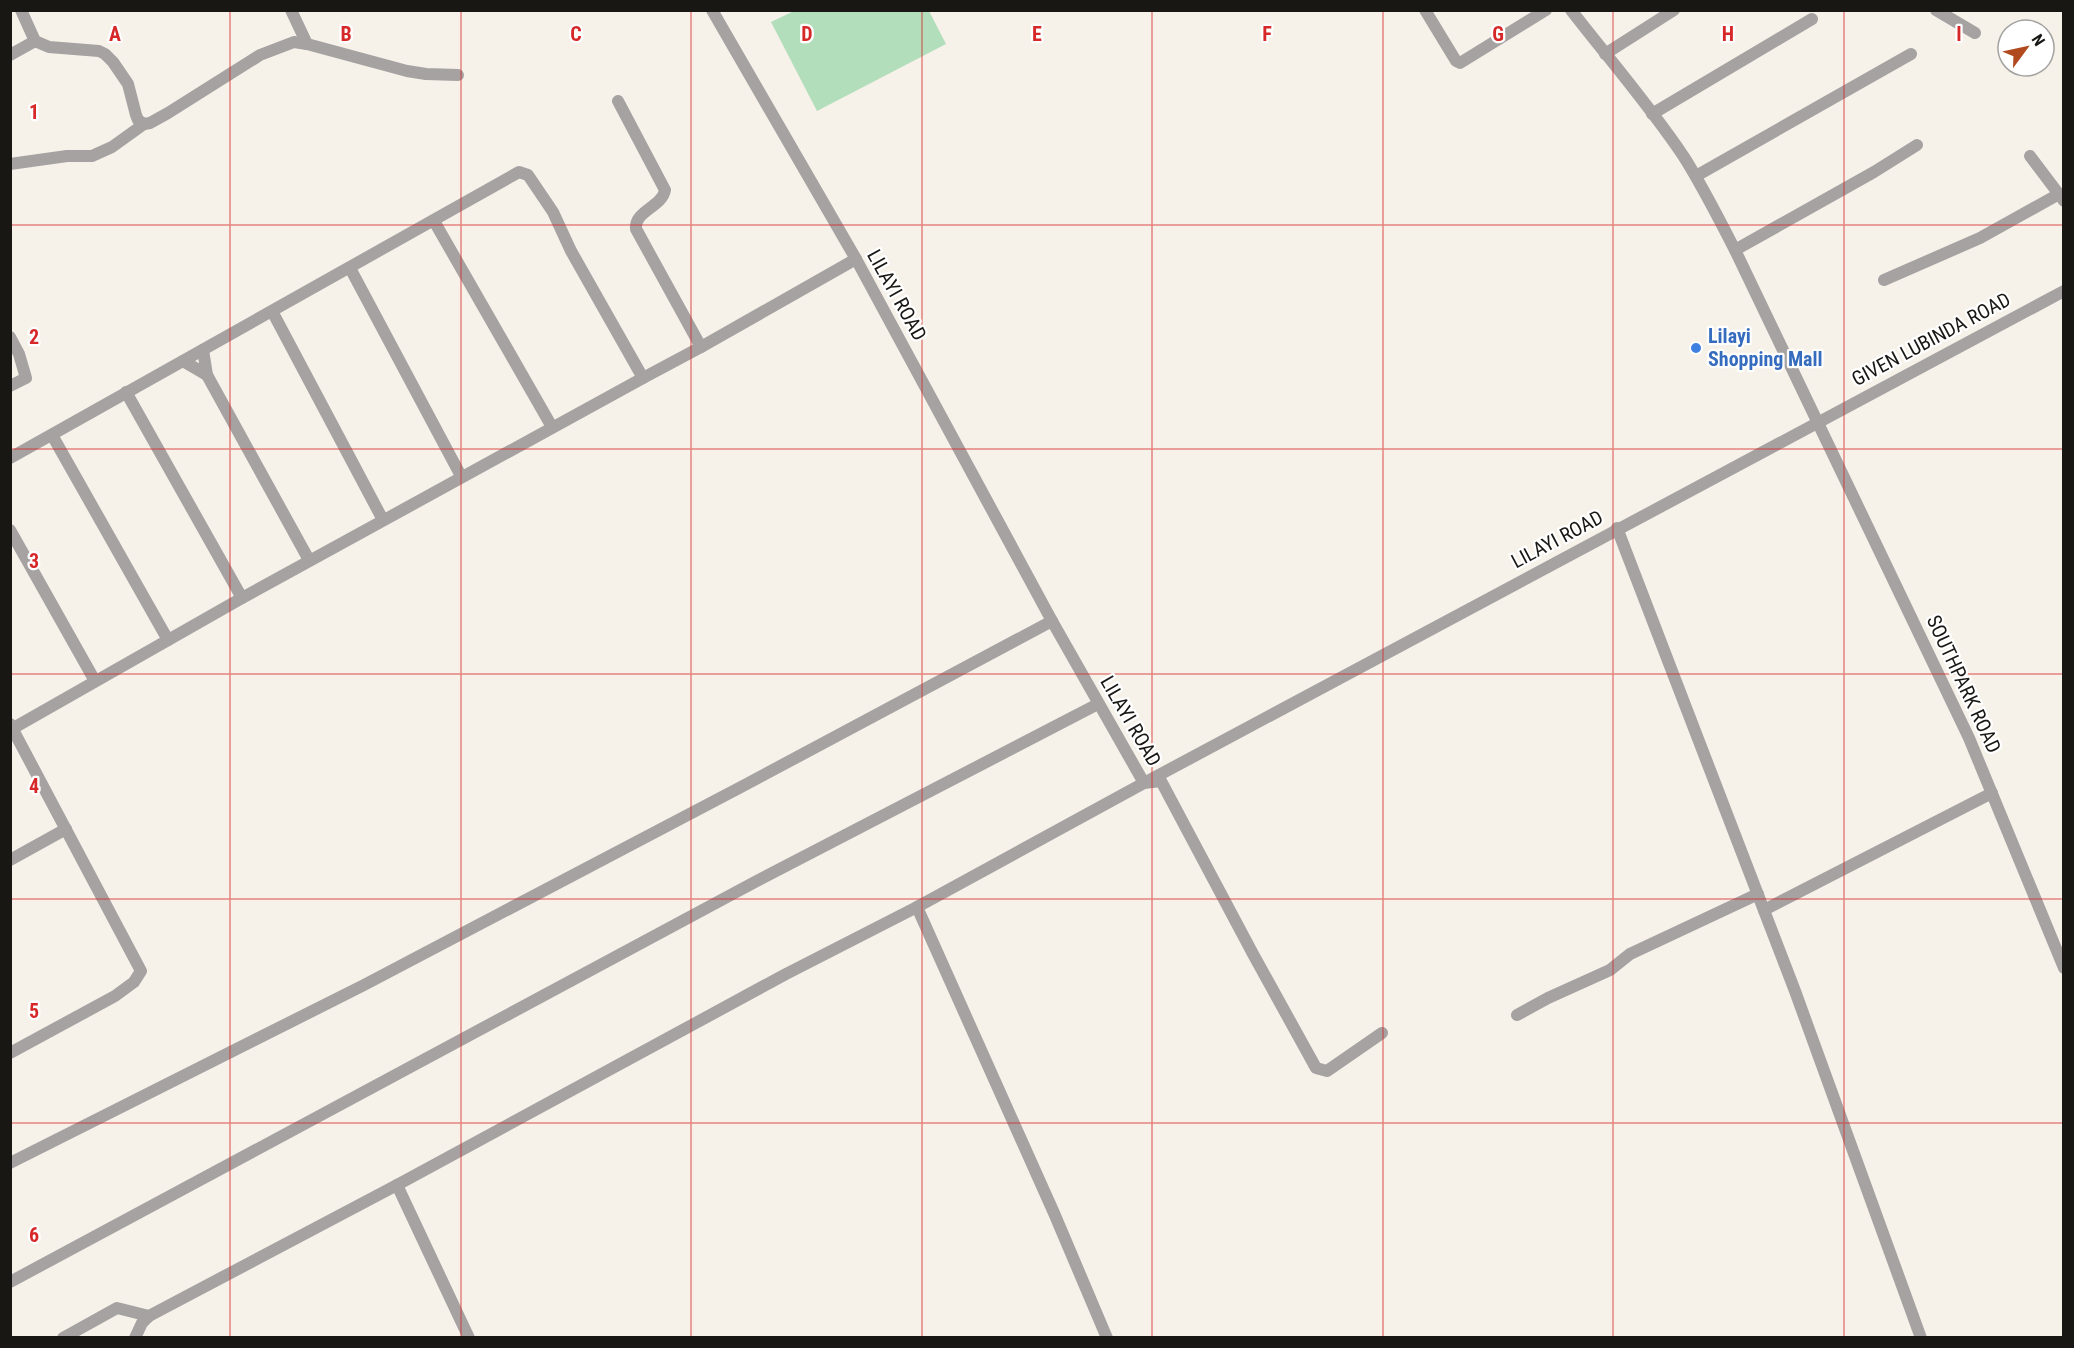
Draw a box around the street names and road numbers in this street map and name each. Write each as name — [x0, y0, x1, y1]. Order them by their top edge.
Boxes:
street label: LILAYI ROAD — [862, 245, 932, 345]
street label: GIVEN LUBINDA ROAD — [1848, 287, 2014, 391]
street label: LILAYI ROAD — [1507, 505, 1607, 573]
street label: SOUTHPARK ROAD — [1922, 611, 2006, 757]
street label: LILAYI ROAD — [1096, 672, 1166, 770]

